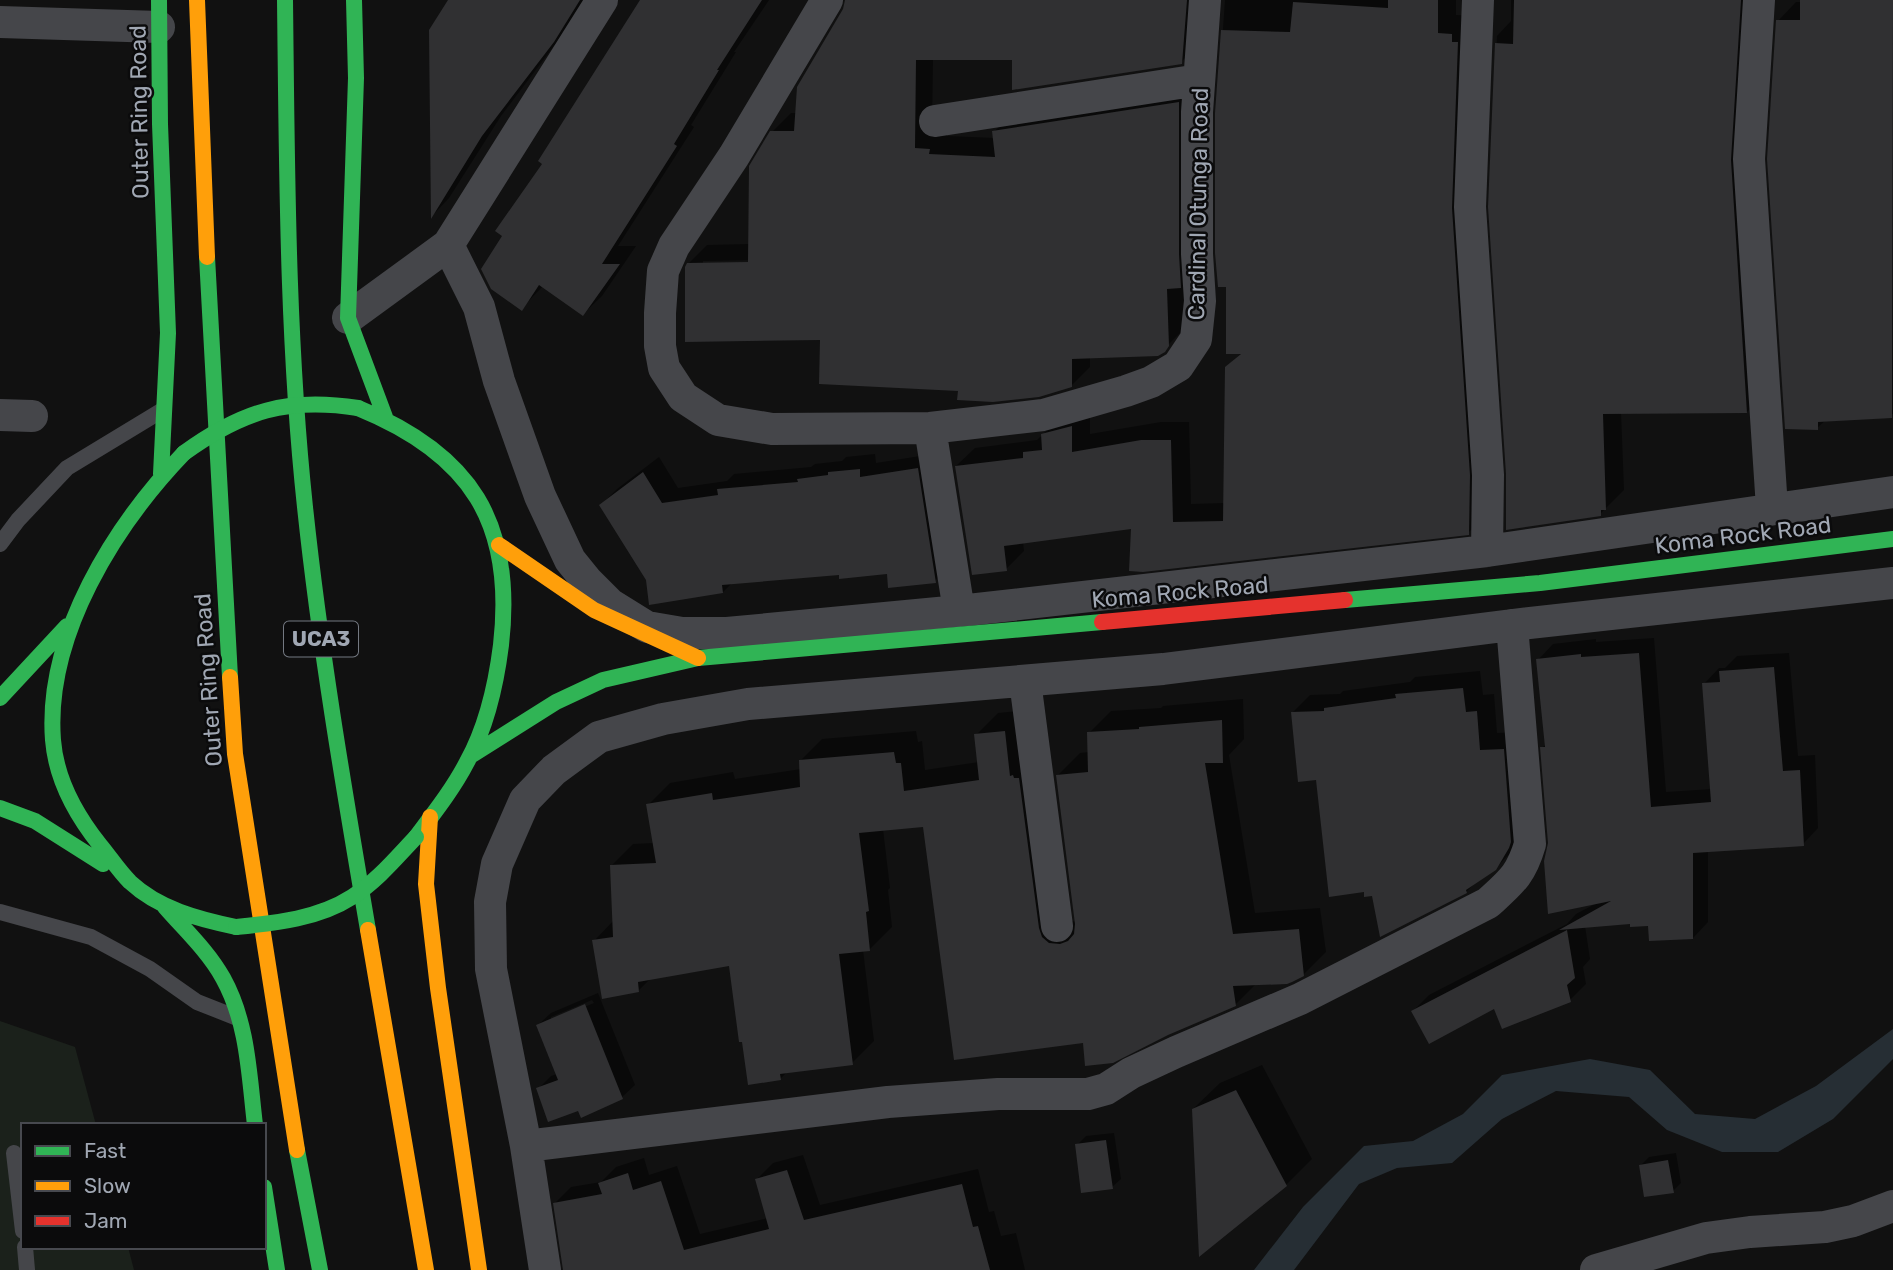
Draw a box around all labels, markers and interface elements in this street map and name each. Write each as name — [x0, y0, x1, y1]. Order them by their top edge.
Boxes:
street label: Outer Ring Road — [123, 25, 155, 199]
street label: Cardinal Otunga Road — [1182, 87, 1214, 321]
street label: Koma Rock Road — [1653, 510, 1833, 560]
street label: Koma Rock Road — [1090, 570, 1270, 614]
street label: Outer Ring Road — [188, 592, 228, 768]
road number: UCA3 — [284, 622, 358, 656]
legend — [21, 1123, 266, 1249]
text: Fast — [84, 1138, 126, 1163]
text: Slow — [84, 1173, 131, 1198]
text: Jam — [84, 1208, 128, 1233]

